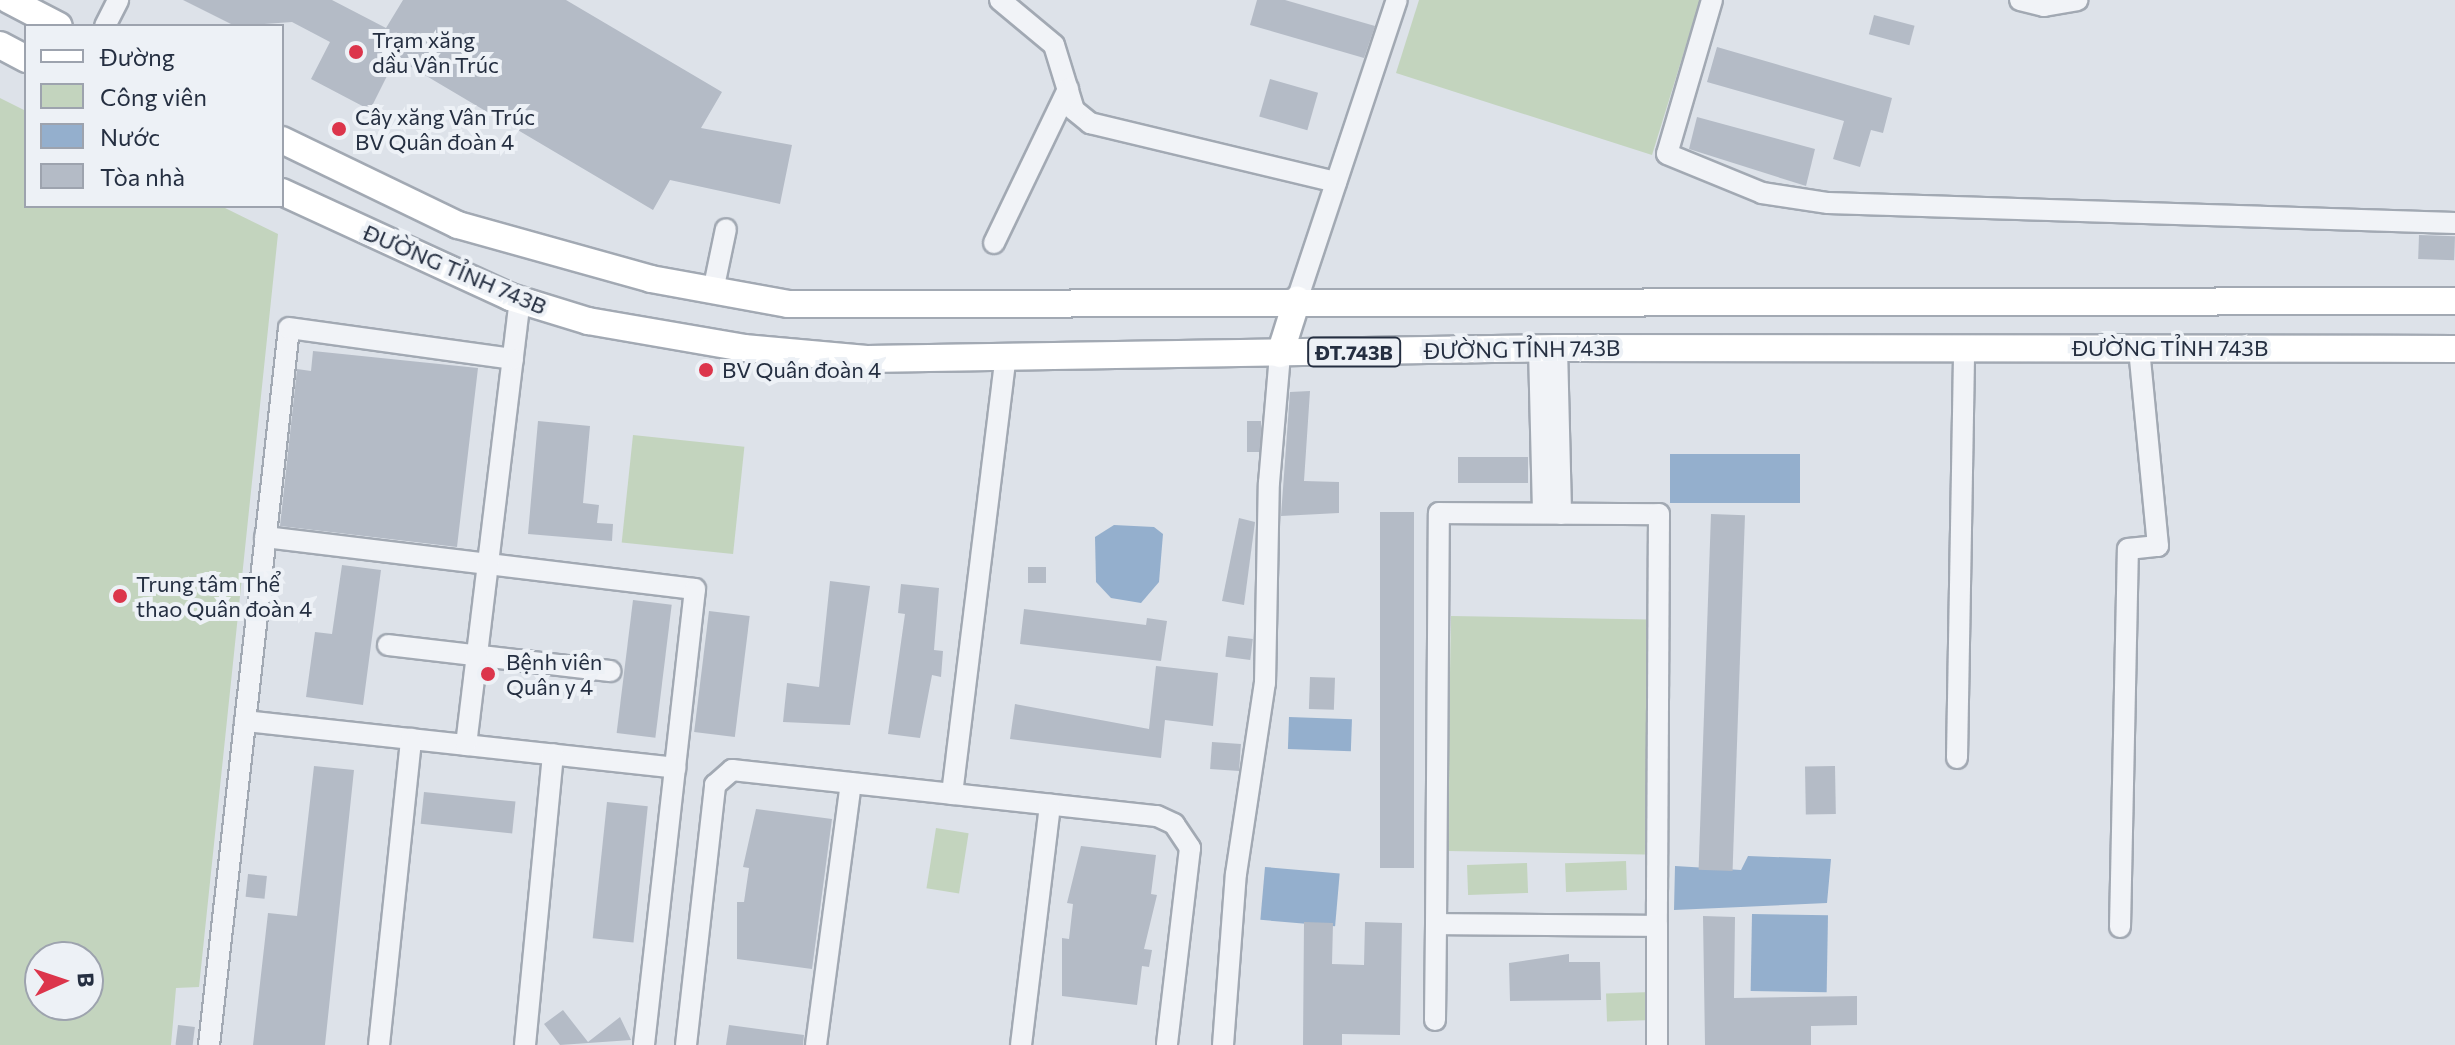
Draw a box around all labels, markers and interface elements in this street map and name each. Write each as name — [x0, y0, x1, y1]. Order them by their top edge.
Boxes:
legend — [24, 24, 284, 208]
place label: Trạm xăng dầu Vân Trúc — [372, 26, 499, 78]
text: Đường — [100, 42, 175, 71]
marker: Trạm xăng dầu Vân Trúc — [347, 43, 365, 61]
text: Công viên — [100, 82, 207, 111]
place label: Cây xăng Vân Trúc BV Quân đoàn 4 — [355, 103, 535, 154]
marker: Cây xăng Vân Trúc BV Quân đoàn 4 — [330, 120, 348, 138]
text: Nước — [100, 122, 160, 151]
text: Tòa nhà — [100, 162, 185, 191]
street label: ĐƯỜNG TỈNH 743B — [360, 219, 550, 319]
street label: ĐƯỜNG TỈNH 743B — [1424, 334, 1620, 364]
street label: ĐƯỜNG TỈNH 743B — [2072, 335, 2268, 361]
road number: ĐT.743B — [1306, 336, 1402, 368]
place label: BV Quân đoàn 4 — [722, 357, 881, 383]
marker: BV Quân đoàn 4 — [697, 361, 715, 379]
place label: Trung tâm Thể thao Quân đoàn 4 — [136, 570, 312, 622]
marker: Trung tâm Thể thao Quân đoàn 4 — [111, 587, 129, 605]
place label: Bệnh viên Quân y 4 — [506, 648, 602, 700]
marker: Bệnh viên Quân y 4 — [477, 663, 499, 685]
north arrow — [24, 941, 104, 1021]
text: B — [73, 972, 100, 988]

